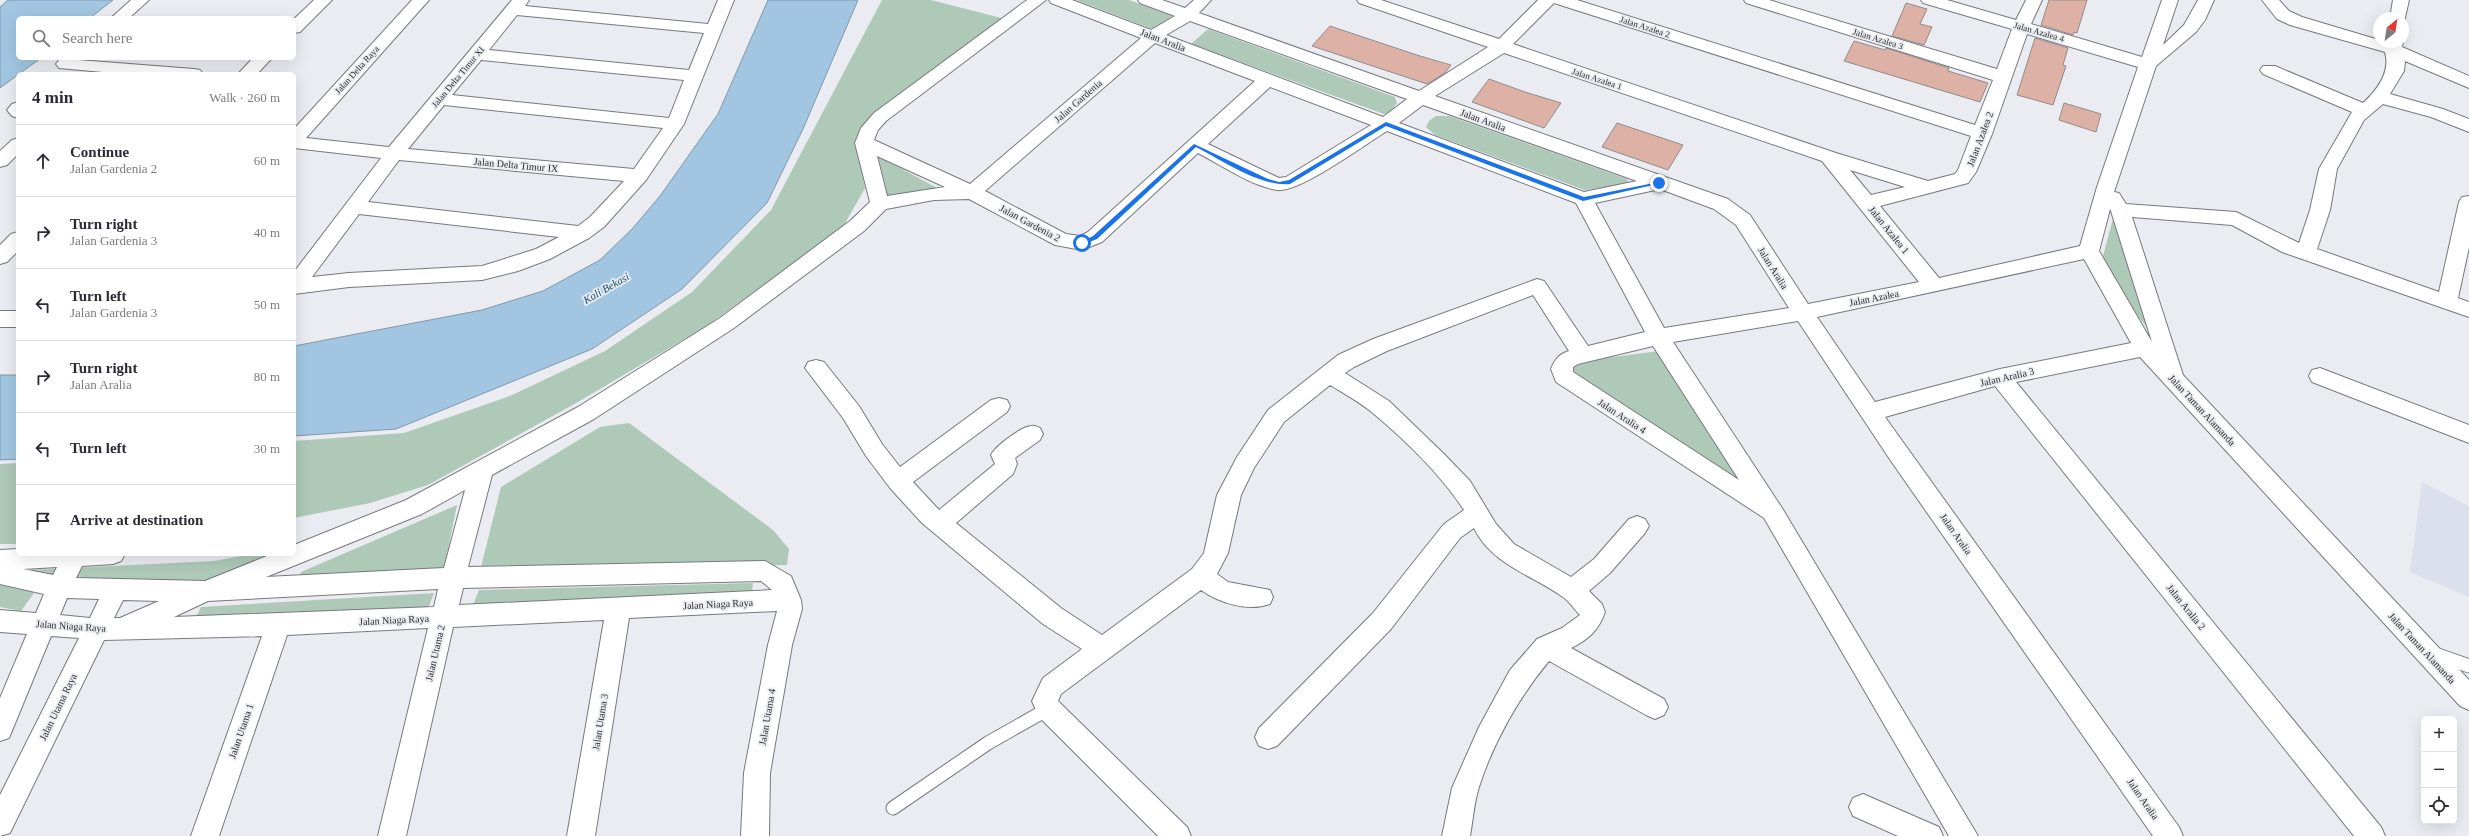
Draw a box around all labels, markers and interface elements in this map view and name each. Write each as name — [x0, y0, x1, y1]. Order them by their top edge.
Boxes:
north arrow — [2373, 12, 2409, 48]
street label: Jalan Azalea 2 — [1619, 14, 1671, 40]
search box — [16, 16, 296, 60]
street label: Jalan Azalea 4 — [2013, 20, 2066, 44]
street label: Jalan Aralia — [1139, 26, 1188, 54]
icon: search — [30, 27, 52, 49]
street label: Jalan Azalea 3 — [1852, 27, 1905, 52]
text: Search here — [62, 30, 132, 46]
street label: Jalan Delta Raya — [333, 44, 381, 96]
street label: Jalan Delta Timur XI — [430, 45, 486, 109]
street label: Jalan Azalea 1 — [1571, 66, 1623, 92]
street label: Jalan Gardenia — [1052, 77, 1105, 125]
text: 4 min — [32, 88, 73, 107]
text: Walk · 260 m — [209, 90, 280, 105]
street label: Jalan Aralia — [1459, 107, 1508, 133]
street label: Jalan Azalea 2 — [1965, 110, 1995, 168]
text: Continue — [70, 144, 129, 160]
icon: ahead — [32, 150, 54, 172]
text: 60 m — [254, 153, 280, 168]
street label: Jalan Delta Timur IX — [473, 156, 559, 174]
text: Jalan Gardenia 2 — [70, 161, 157, 176]
route end — [1650, 174, 1668, 192]
street label: Jalan Gardenia 2 — [998, 202, 1062, 244]
street label: Jalan Azalea 1 — [1867, 204, 1911, 256]
text: Turn right — [70, 216, 137, 232]
icon: right — [32, 222, 54, 244]
text: 40 m — [254, 225, 280, 240]
text: Jalan Gardenia 3 — [70, 233, 157, 248]
route start — [1073, 234, 1091, 252]
street label: Jalan Aralia — [1756, 245, 1791, 292]
water label: Kali Bekasi — [580, 270, 631, 306]
text: Turn left — [70, 288, 127, 304]
street label: Jalan Azalea — [1848, 288, 1900, 308]
icon: left — [32, 294, 54, 316]
text: 50 m — [254, 297, 280, 312]
text: Jalan Gardenia 3 — [70, 305, 157, 320]
text: Turn right — [70, 360, 137, 376]
street label: Jalan Aralia 3 — [1979, 365, 2035, 389]
icon: right — [32, 366, 54, 388]
text: 80 m — [254, 369, 280, 384]
street label: Jalan Taman Alamanda — [2166, 372, 2238, 448]
text: Jalan Aralia — [70, 377, 132, 392]
street label: Jalan Aralia 4 — [1596, 396, 1648, 436]
icon: left — [32, 438, 54, 460]
text: Turn left — [70, 440, 127, 456]
text: 30 m — [254, 441, 280, 456]
icon: arrive — [32, 510, 54, 532]
street label: Jalan Aralia — [1938, 511, 1974, 557]
text: Arrive at destination — [70, 512, 203, 528]
street label: Jalan Aralia 2 — [2164, 582, 2208, 632]
street label: Jalan Niaga Raya — [683, 597, 754, 611]
street label: Jalan Taman Alamanda — [2386, 610, 2458, 686]
street label: Jalan Niaga Raya — [359, 613, 430, 627]
street label: Jalan Niaga Raya — [36, 618, 107, 634]
street label: Jalan Utama 2 — [423, 624, 447, 682]
street label: Jalan Utama Raya — [37, 671, 79, 742]
street label: Jalan Utama 4 — [757, 688, 777, 746]
street label: Jalan Utama 3 — [590, 693, 610, 751]
street label: Jalan Utama 1 — [226, 702, 256, 760]
map controls — [2421, 716, 2457, 824]
button: + — [2421, 716, 2457, 752]
button: − — [2421, 752, 2457, 788]
street label: Jalan Aralia — [2125, 776, 2161, 822]
button: locate — [2421, 788, 2457, 824]

